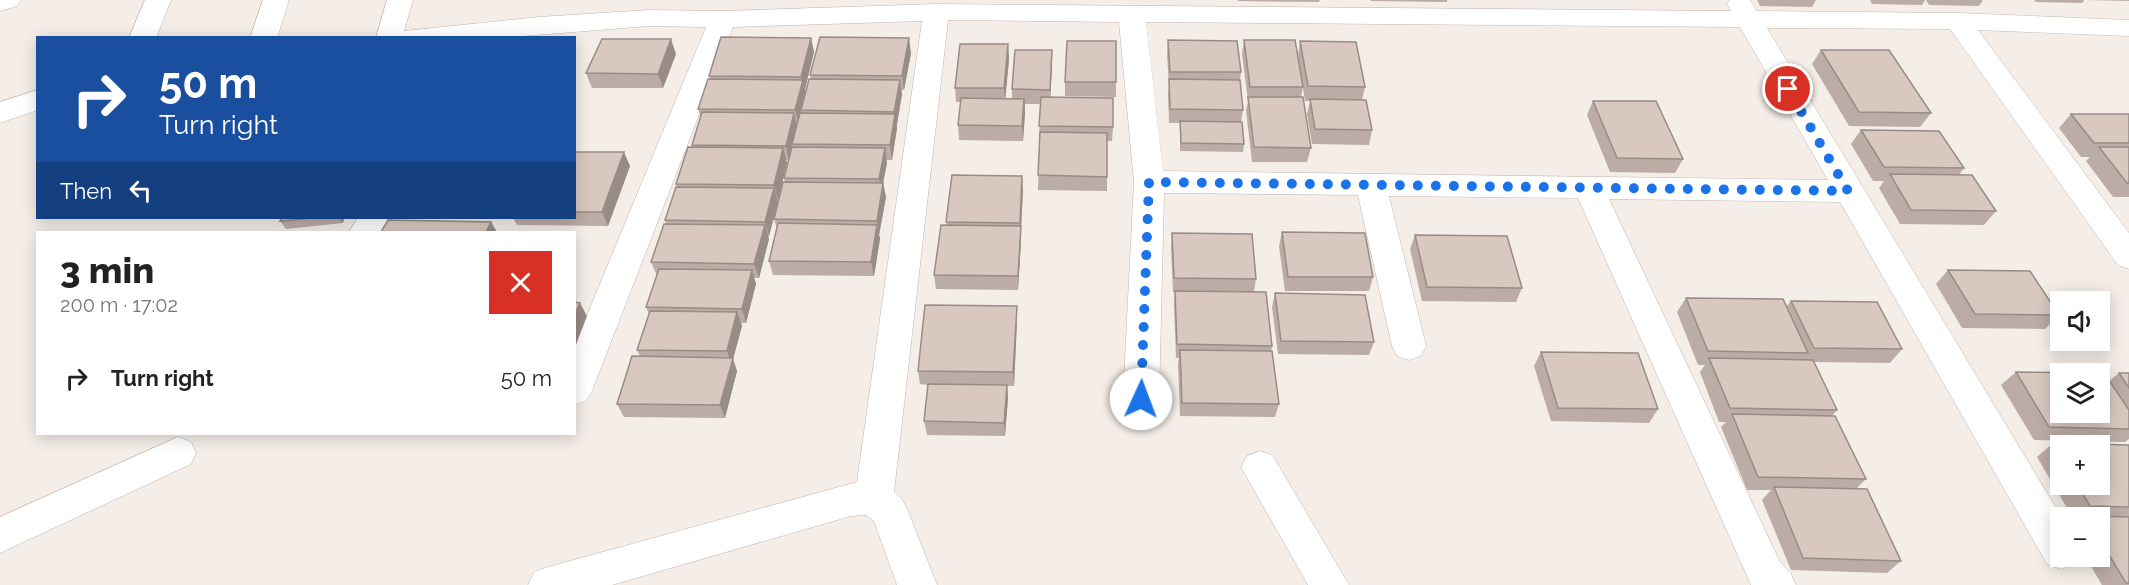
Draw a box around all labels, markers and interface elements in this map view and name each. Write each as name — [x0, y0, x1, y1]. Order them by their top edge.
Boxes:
text: 50 m — [159, 59, 257, 108]
icon: right — [60, 60, 138, 138]
pin — [1762, 63, 1813, 114]
icon: arrive — [1771, 72, 1804, 105]
text: Turn right — [159, 109, 278, 140]
icon: left — [124, 174, 157, 207]
text: Then — [60, 178, 112, 204]
text: 3 min — [60, 249, 154, 291]
button: close — [489, 251, 552, 314]
map controls — [2050, 291, 2110, 567]
button: sound — [2050, 291, 2110, 351]
text: 200 m · 17:02 — [60, 293, 178, 317]
icon: right — [60, 362, 93, 395]
button: layers — [2050, 363, 2110, 423]
text: Turn right — [111, 365, 214, 391]
text: 50 m — [501, 365, 552, 391]
position arrow — [1109, 367, 1173, 431]
button: + — [2050, 435, 2110, 495]
button: − — [2050, 507, 2110, 567]

